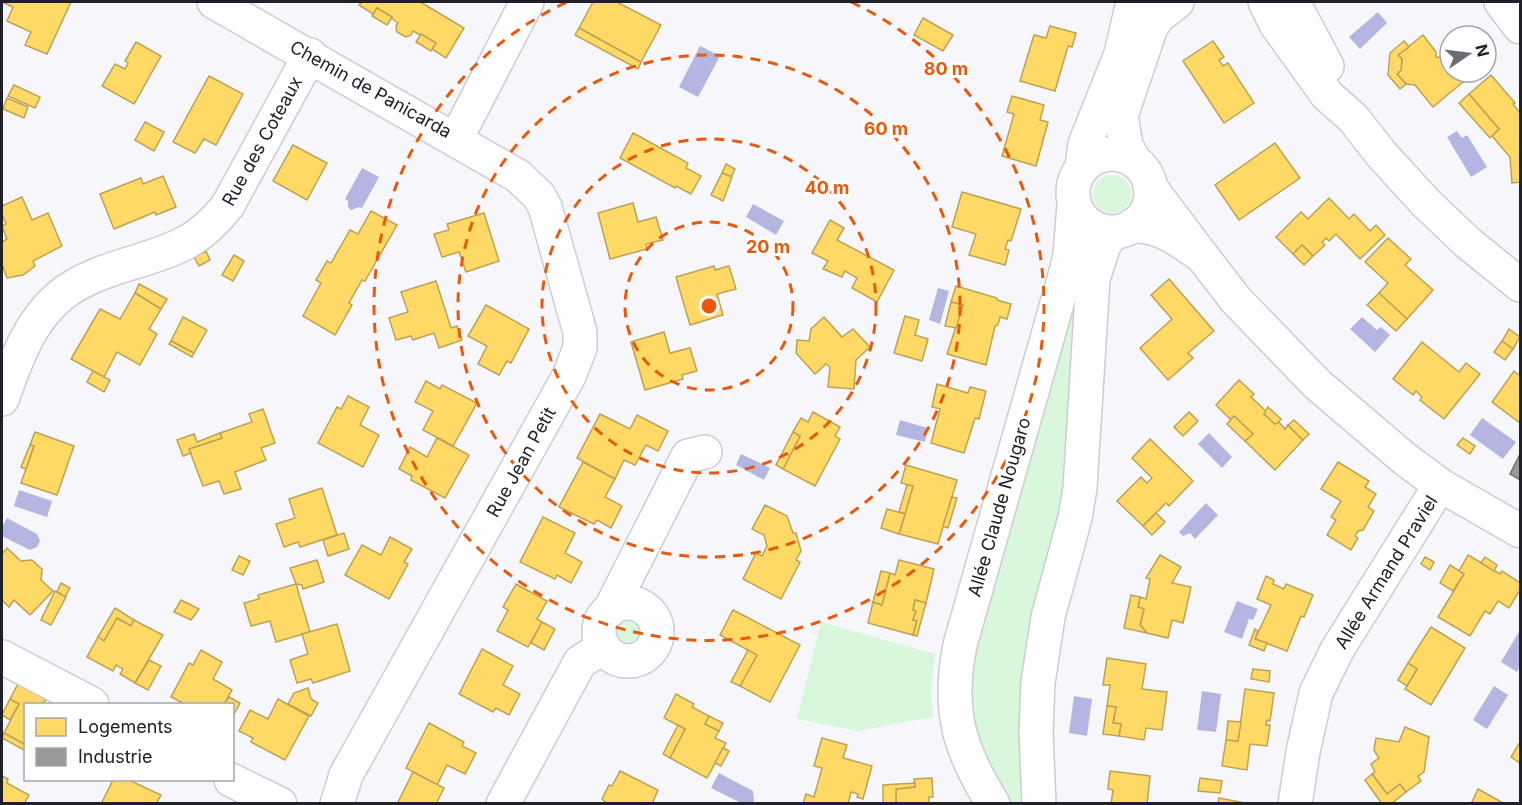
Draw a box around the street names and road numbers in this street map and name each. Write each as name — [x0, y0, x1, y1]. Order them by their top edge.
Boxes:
street label: Chemin de Panicarda — [287, 36, 455, 142]
street label: Rue des Coteaux — [218, 72, 306, 209]
street label: Rue Jean Petit — [482, 403, 560, 521]
street label: Allée Claude Nougaro — [963, 415, 1035, 599]
street label: Allée Armand Praviel — [1330, 492, 1442, 652]

